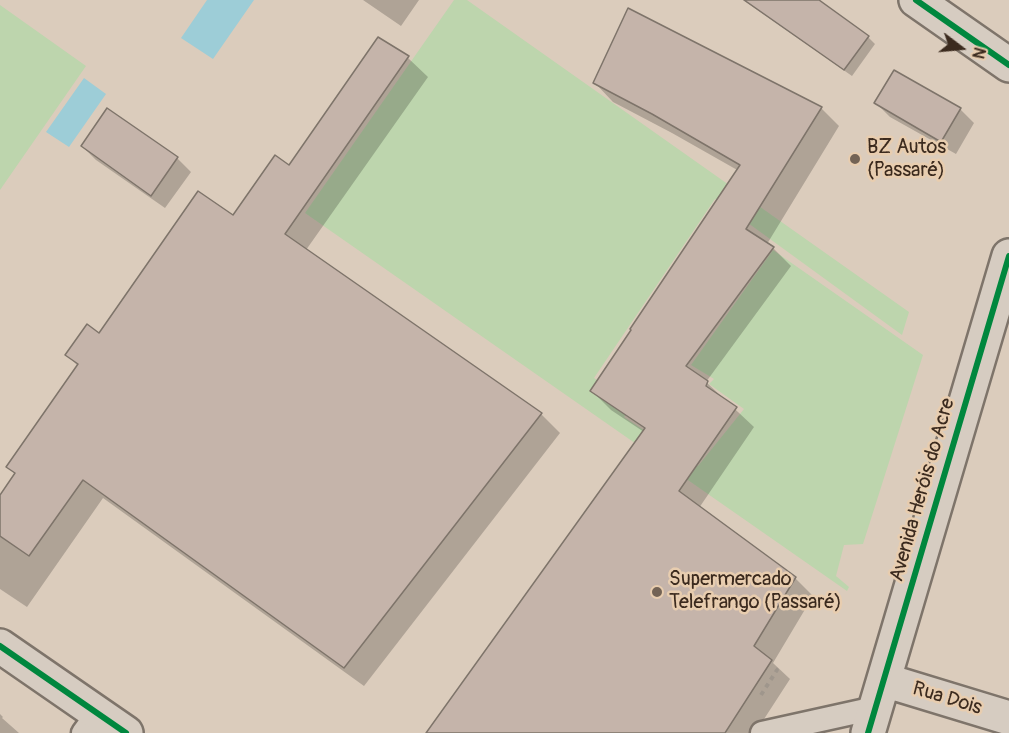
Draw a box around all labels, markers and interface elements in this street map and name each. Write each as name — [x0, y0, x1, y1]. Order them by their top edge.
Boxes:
north arrow — [931, 18, 991, 78]
text: N — [967, 45, 989, 61]
place label: BZ Autos (Passaré) — [867, 136, 946, 183]
marker: BZ Autos (Passaré) — [848, 152, 862, 166]
street label: Avenida Heróis do Acre — [885, 396, 961, 584]
place label: Supermercado Telefrango (Passaré) — [669, 568, 842, 615]
marker: Supermercado Telefrango (Passaré) — [650, 585, 664, 599]
street label: Rua Dois — [910, 677, 984, 721]

